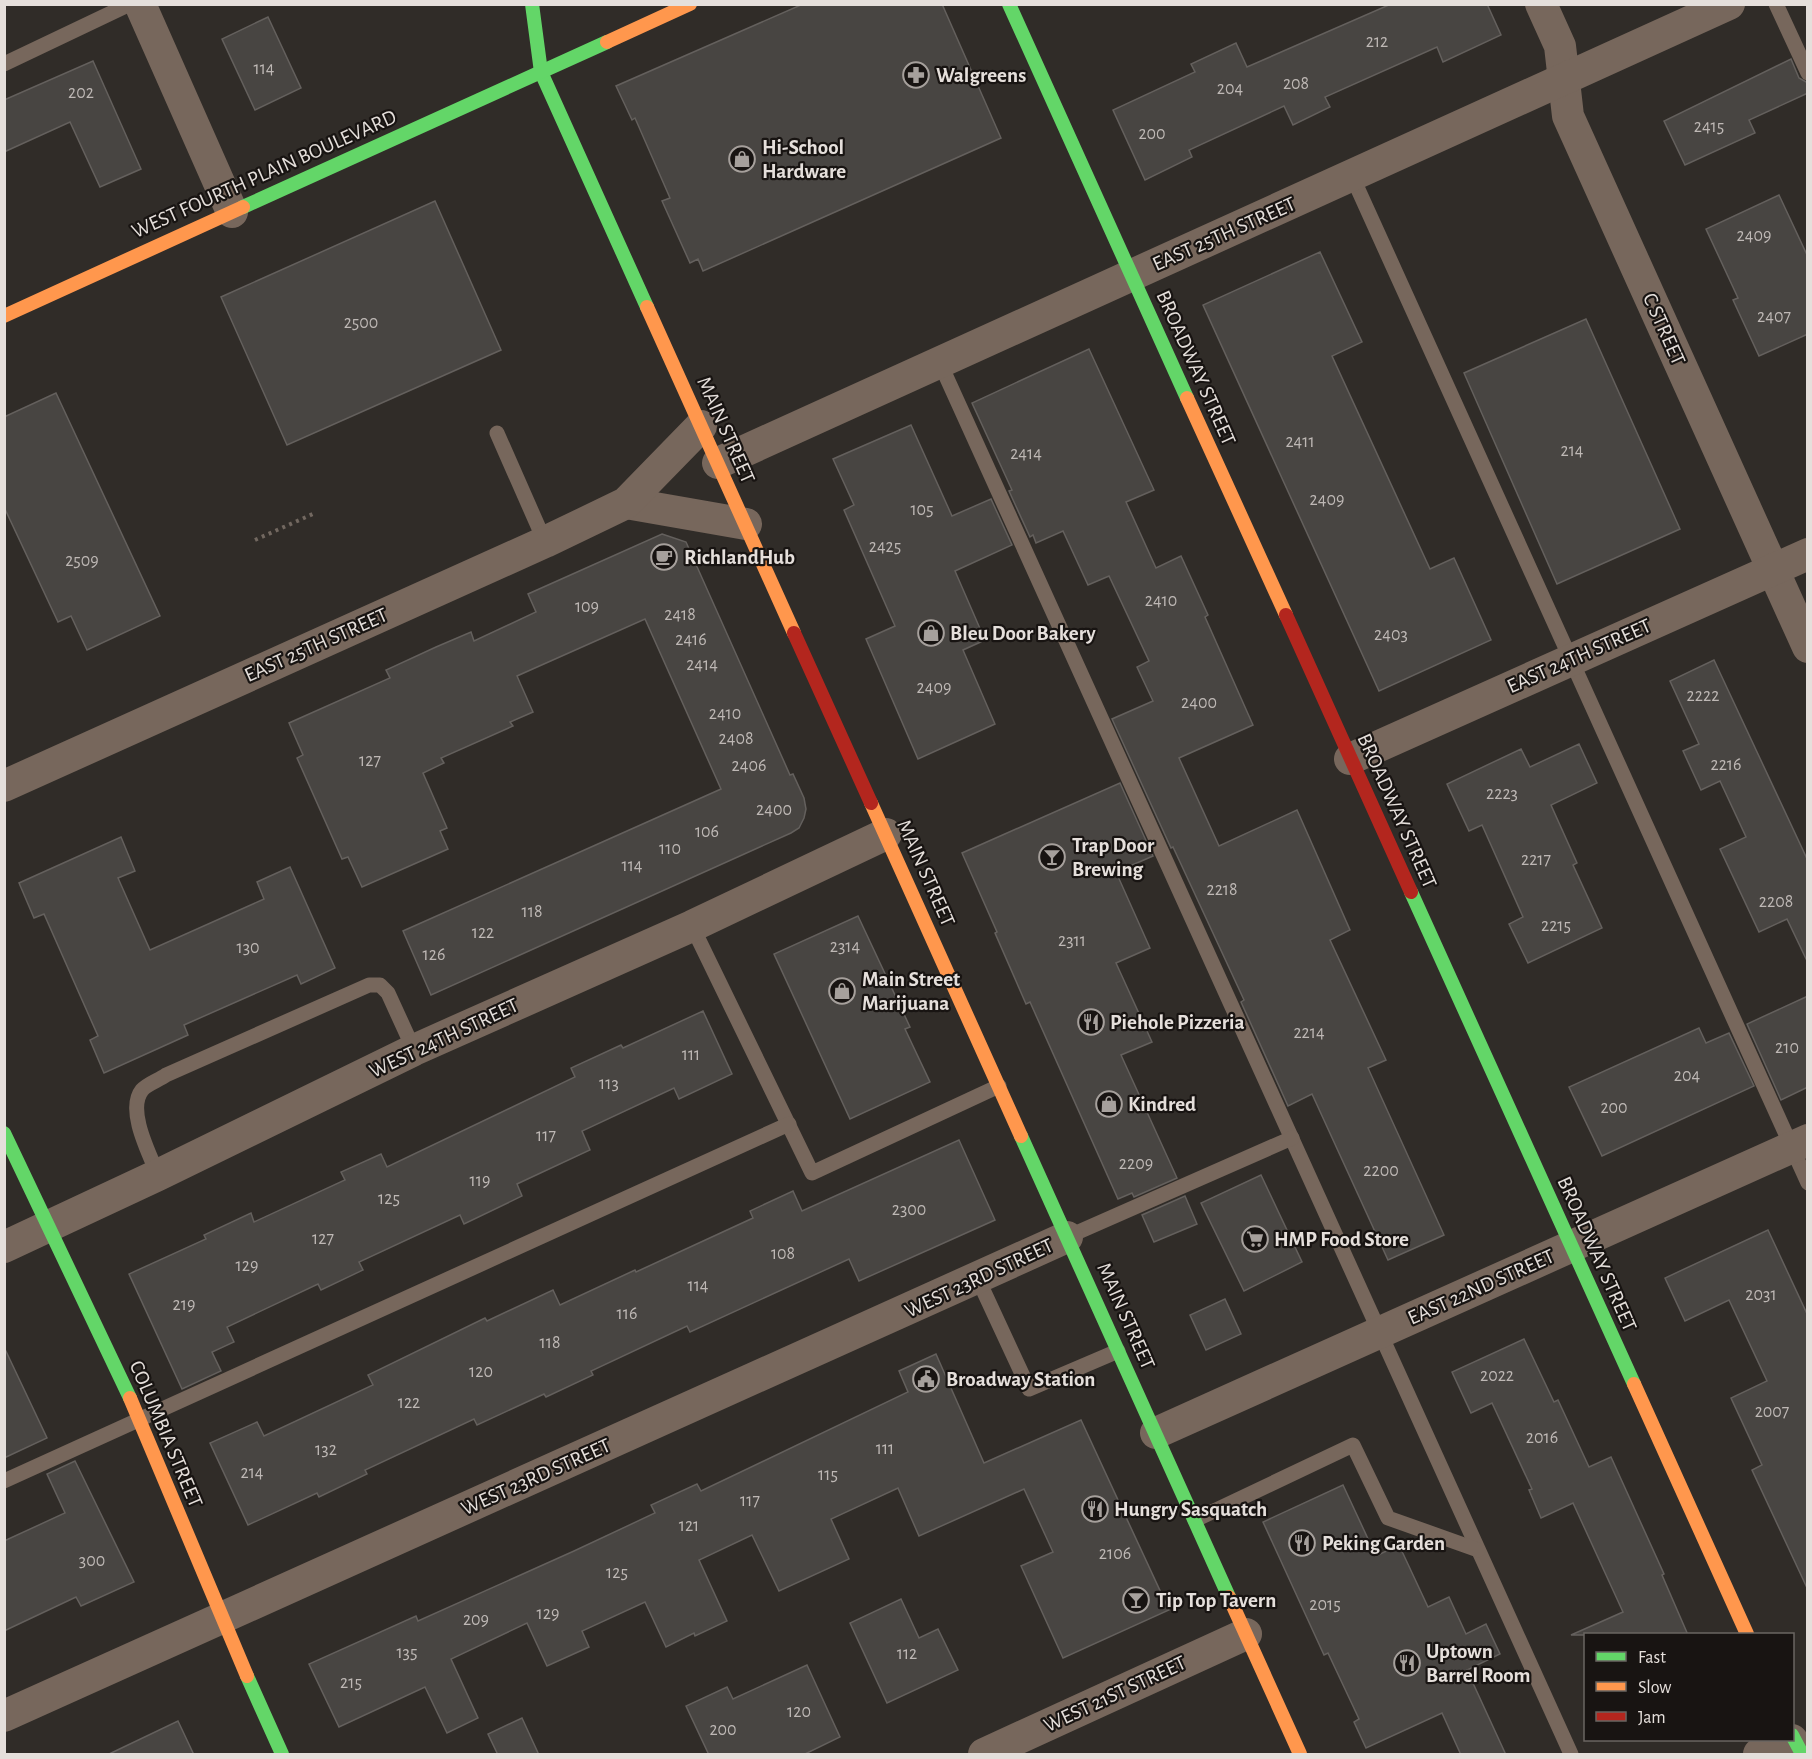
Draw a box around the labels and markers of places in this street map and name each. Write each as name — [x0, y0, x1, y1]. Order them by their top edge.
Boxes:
pharmacy icon: Walgreens — [901, 60, 931, 90]
place label: Walgreens — [936, 65, 1026, 86]
place label: Hi-School Hardware — [762, 137, 846, 182]
shop icon: Hi-School Hardware — [727, 144, 757, 174]
cafe icon: RichlandHub — [649, 542, 679, 572]
place label: RichlandHub — [684, 547, 795, 568]
shop icon: Bleu Door Bakery — [916, 618, 946, 648]
place label: Bleu Door Bakery — [950, 623, 1096, 644]
place label: Trap Door Brewing — [1072, 835, 1155, 880]
bar icon: Trap Door Brewing — [1037, 842, 1067, 872]
place label: Main Street Marijuana — [862, 969, 960, 1014]
shop icon: Main Street Marijuana — [827, 976, 857, 1006]
restaurant icon: Piehole Pizzeria — [1076, 1007, 1106, 1037]
place label: Piehole Pizzeria — [1110, 1012, 1245, 1033]
shop icon: Kindred — [1094, 1089, 1124, 1119]
place label: Kindred — [1128, 1094, 1196, 1115]
supermarket icon: HMP Food Store — [1240, 1224, 1270, 1254]
place label: HMP Food Store — [1274, 1229, 1409, 1250]
public building icon: Broadway Station — [911, 1364, 941, 1394]
place label: Broadway Station — [946, 1369, 1095, 1390]
restaurant icon: Hungry Sasquatch — [1080, 1494, 1110, 1524]
place label: Hungry Sasquatch — [1114, 1499, 1267, 1520]
restaurant icon: Peking Garden — [1287, 1528, 1317, 1558]
place label: Peking Garden — [1322, 1533, 1445, 1554]
bar icon: Tip Top Tavern — [1121, 1585, 1151, 1615]
place label: Tip Top Tavern — [1156, 1590, 1276, 1611]
place label: Uptown Barrel Room — [1426, 1641, 1531, 1686]
restaurant icon: Uptown Barrel Room — [1392, 1648, 1422, 1678]

